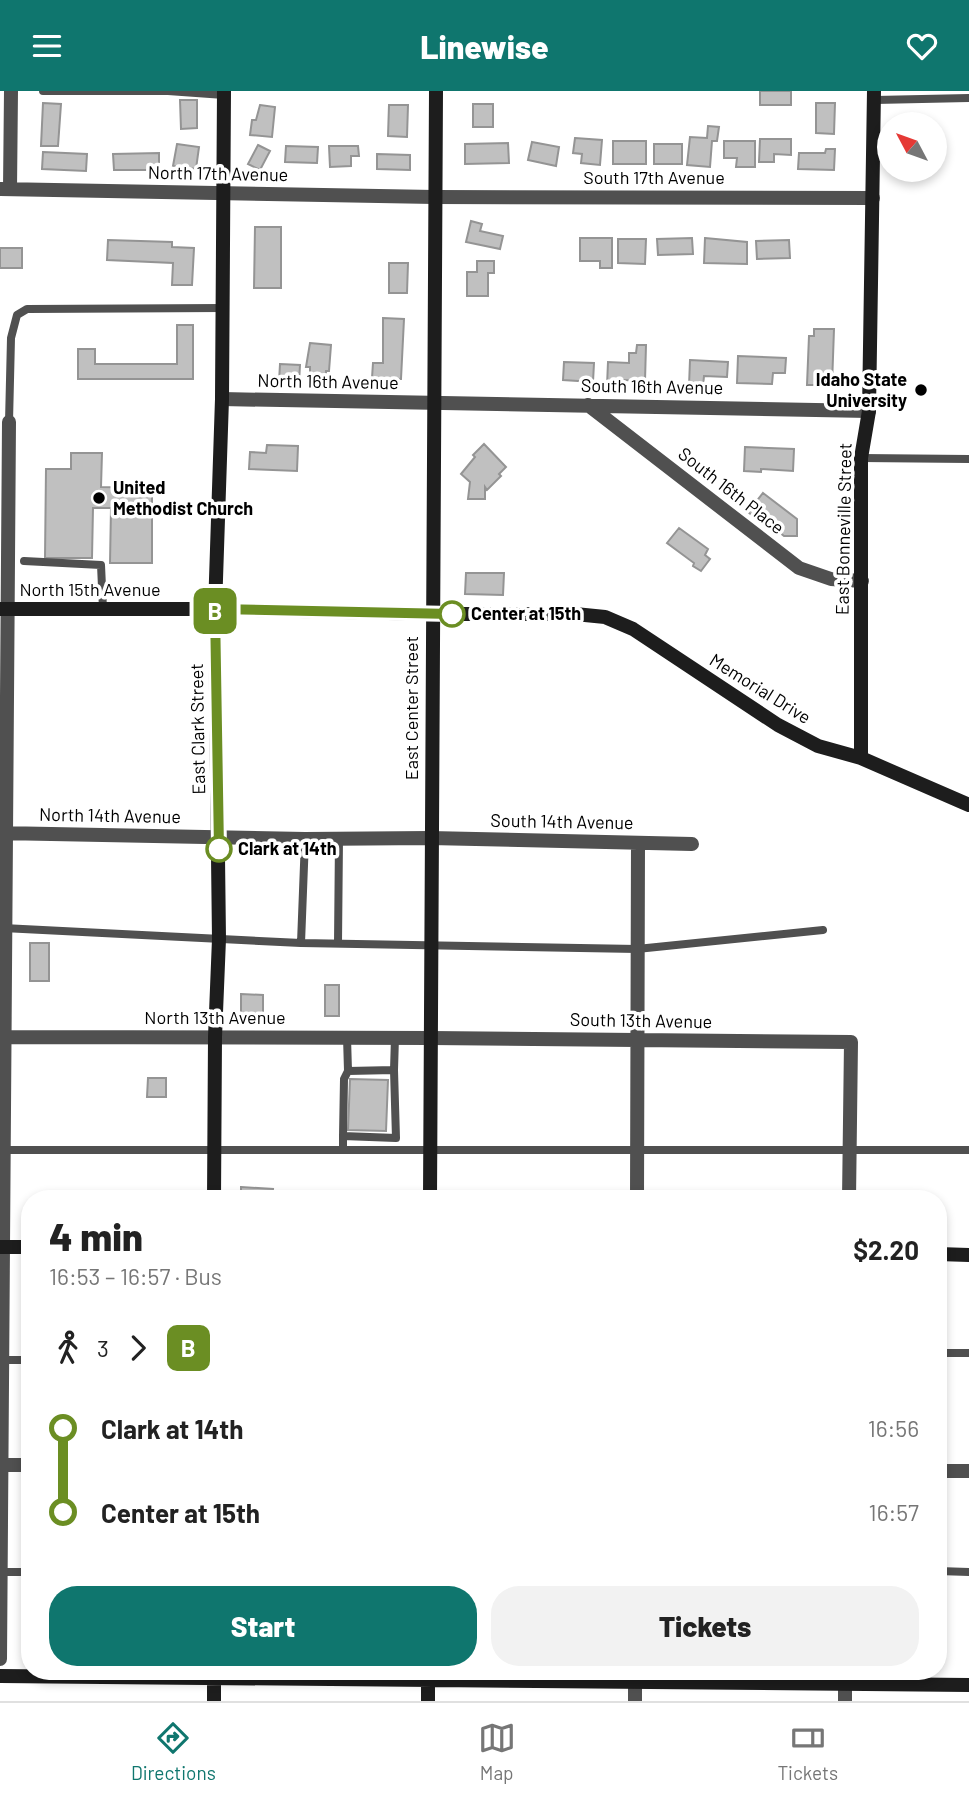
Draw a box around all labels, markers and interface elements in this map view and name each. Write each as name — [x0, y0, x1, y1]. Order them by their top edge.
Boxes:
icon: menu — [28, 27, 66, 65]
text: Linewise — [420, 27, 549, 65]
icon: heart — [903, 27, 941, 65]
north arrow — [877, 112, 947, 182]
map controls — [877, 112, 947, 182]
street label: North 17th Avenue — [148, 161, 288, 185]
street label: South 17th Avenue — [583, 166, 725, 188]
place label: Idaho State University — [816, 368, 907, 411]
street label: North 16th Avenue — [257, 369, 399, 393]
street label: South 16th Avenue — [581, 374, 723, 398]
marker: Idaho State University — [913, 382, 929, 398]
street label: South 16th Place — [674, 442, 789, 538]
street label: East Bonneville Street — [830, 443, 856, 615]
place label: United Methodist Church — [113, 476, 253, 519]
marker: United Methodist Church — [91, 490, 107, 506]
street label: North 15th Avenue — [19, 578, 161, 600]
line badge: B — [192, 588, 238, 634]
text: B — [208, 596, 222, 625]
marker: Center at 15th — [439, 601, 465, 627]
place label: Center at 15th — [471, 602, 581, 624]
street label: East Center Street — [400, 636, 422, 780]
street label: Memorial Drive — [706, 648, 815, 728]
street label: East Clark Street — [185, 663, 209, 795]
street label: North 14th Avenue — [39, 803, 181, 827]
street label: South 14th Avenue — [490, 809, 634, 833]
marker: Clark at 14th — [206, 836, 232, 862]
place label: Clark at 14th — [238, 837, 337, 859]
street label: North 13th Avenue — [144, 1006, 286, 1028]
street label: South 13th Avenue — [570, 1008, 712, 1032]
text: 4 min — [49, 1213, 143, 1259]
text: $2.20 — [853, 1234, 919, 1265]
text: 16:53 – 16:57 · Bus — [49, 1262, 222, 1290]
icon: walk — [49, 1329, 87, 1367]
icon: forward — [119, 1329, 157, 1367]
text: B — [181, 1333, 196, 1362]
text: 3 — [97, 1334, 109, 1362]
text: Clark at 14th — [101, 1413, 243, 1444]
text: 16:56 — [868, 1414, 919, 1442]
text: Center at 15th — [101, 1497, 260, 1528]
text: 16:57 — [869, 1498, 919, 1526]
button: Start — [49, 1586, 477, 1666]
button: Tickets — [491, 1586, 919, 1666]
tab: Directions — [131, 1719, 216, 1784]
tab: Map — [478, 1719, 516, 1784]
tab: Tickets — [778, 1719, 838, 1784]

